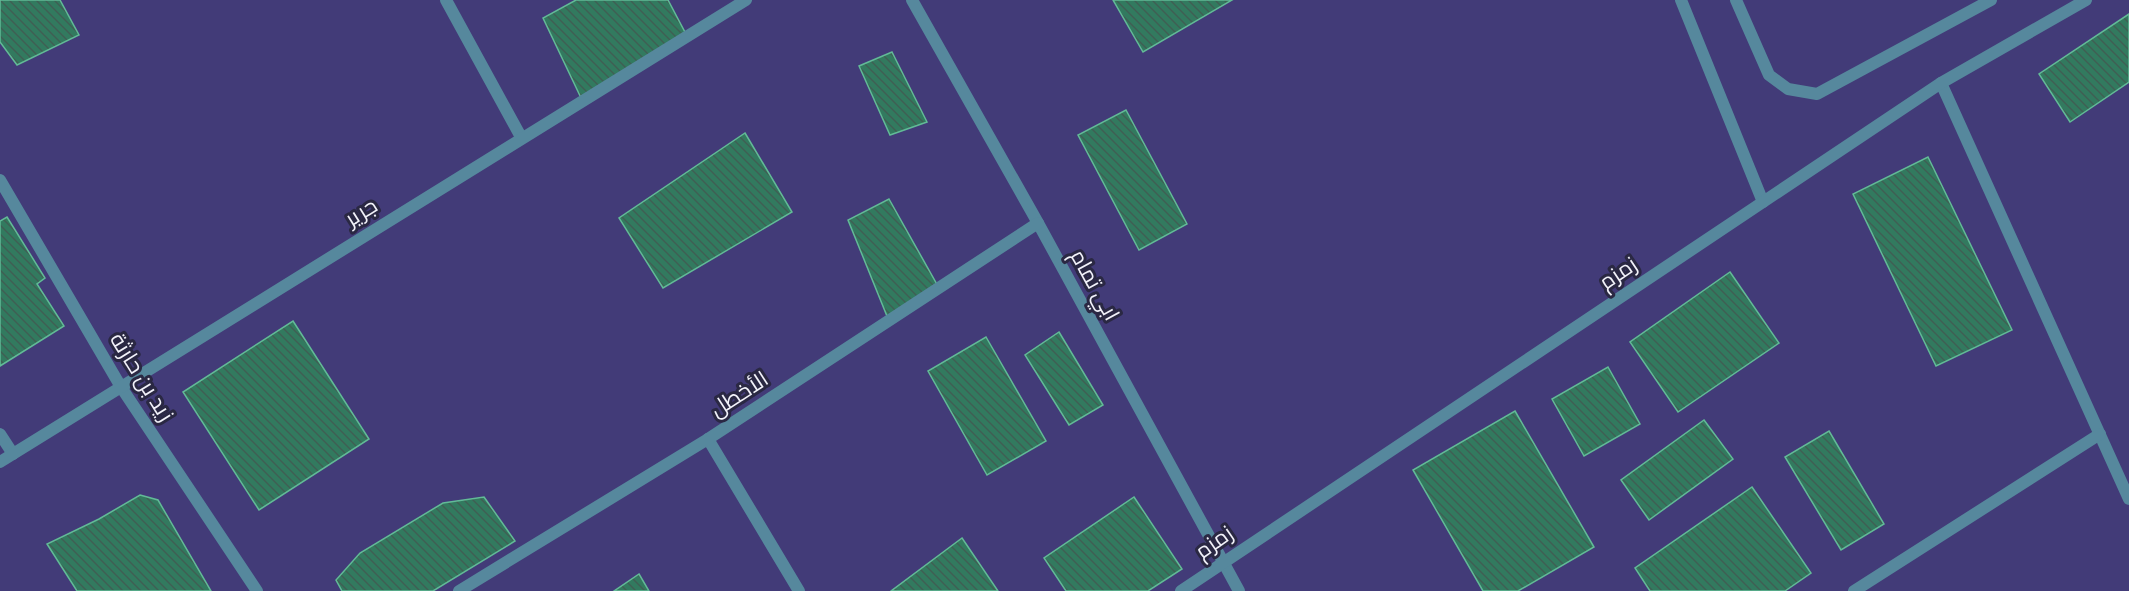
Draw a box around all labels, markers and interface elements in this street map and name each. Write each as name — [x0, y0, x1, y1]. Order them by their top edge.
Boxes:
street label: جرير — [338, 192, 382, 233]
street label: ابي تمام — [1062, 245, 1126, 327]
street label: زمزم — [1594, 251, 1643, 297]
street label: زيد بن حارثة — [104, 328, 180, 426]
street label: الأخطل — [705, 365, 773, 423]
street label: زمزم — [1190, 519, 1239, 566]

